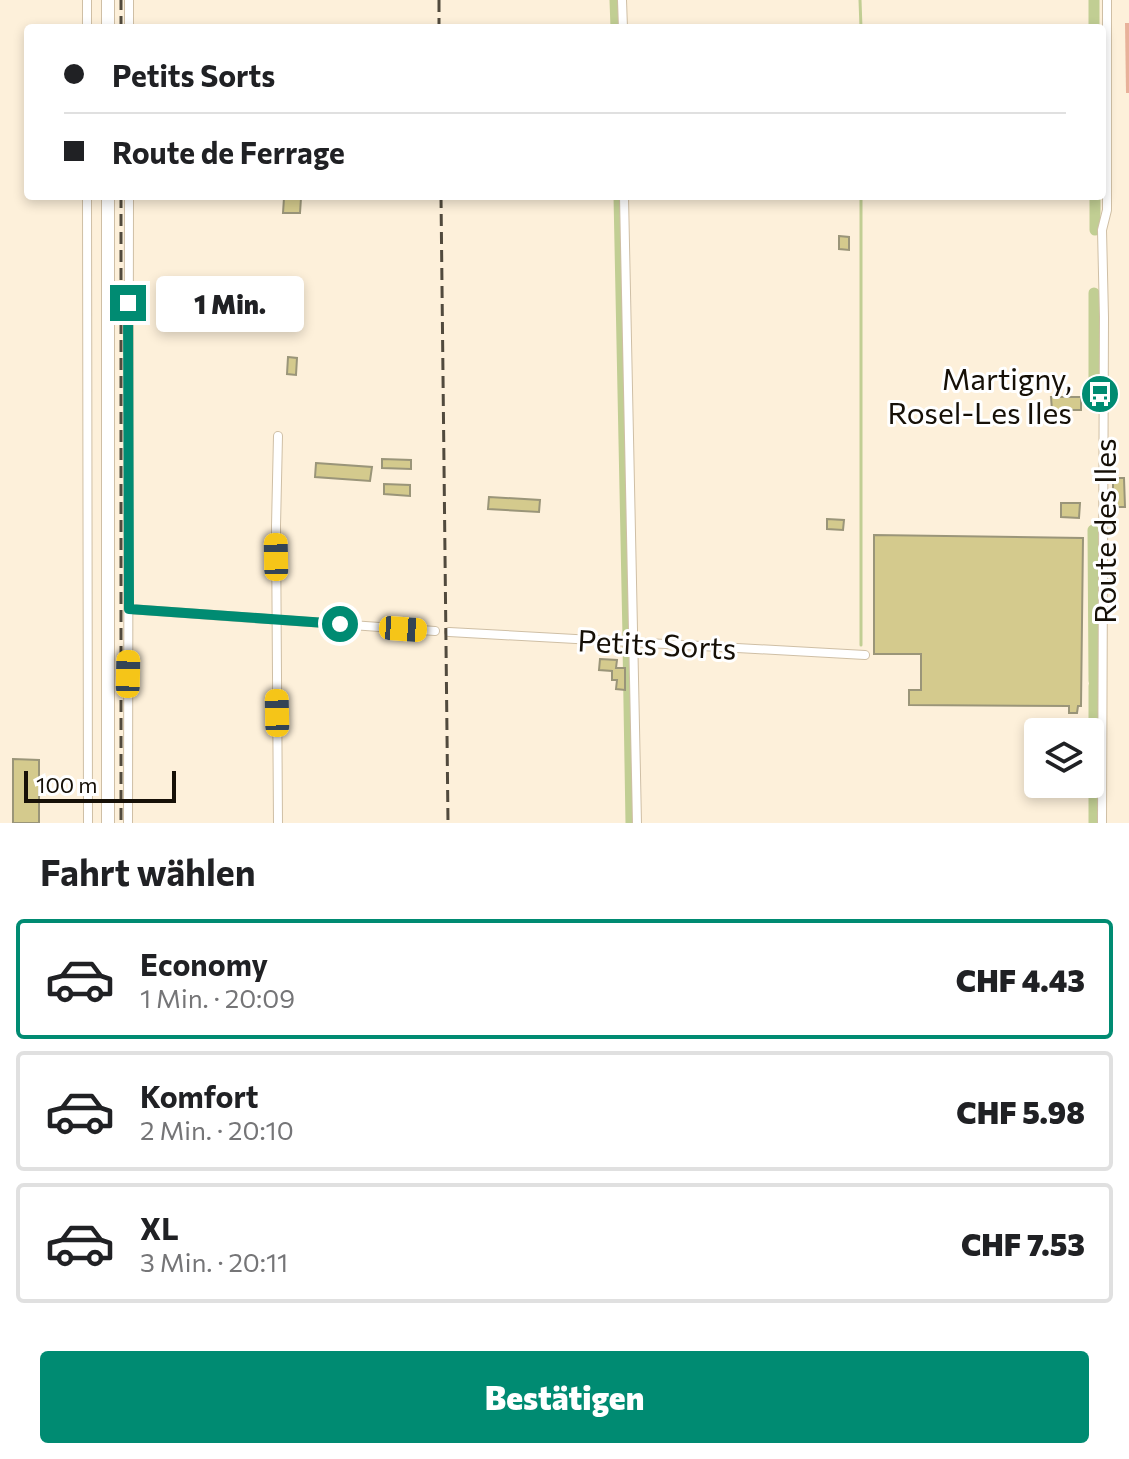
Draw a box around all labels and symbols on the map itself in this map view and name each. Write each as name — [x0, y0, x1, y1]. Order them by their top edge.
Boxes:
callout: 1 Min. — [156, 275, 304, 331]
route end — [110, 285, 146, 321]
place label: Martigny, Rosel-Les Iles — [888, 359, 1072, 430]
bus stop icon: Martigny, Rosel-Les Iles — [1079, 373, 1121, 415]
street label: Route des Iles — [1085, 438, 1122, 624]
car — [264, 533, 288, 581]
route start — [322, 606, 358, 642]
car — [378, 615, 428, 643]
street label: Petits Sorts — [577, 620, 737, 666]
car — [116, 650, 140, 698]
car — [265, 689, 289, 737]
scale bar — [24, 767, 176, 803]

